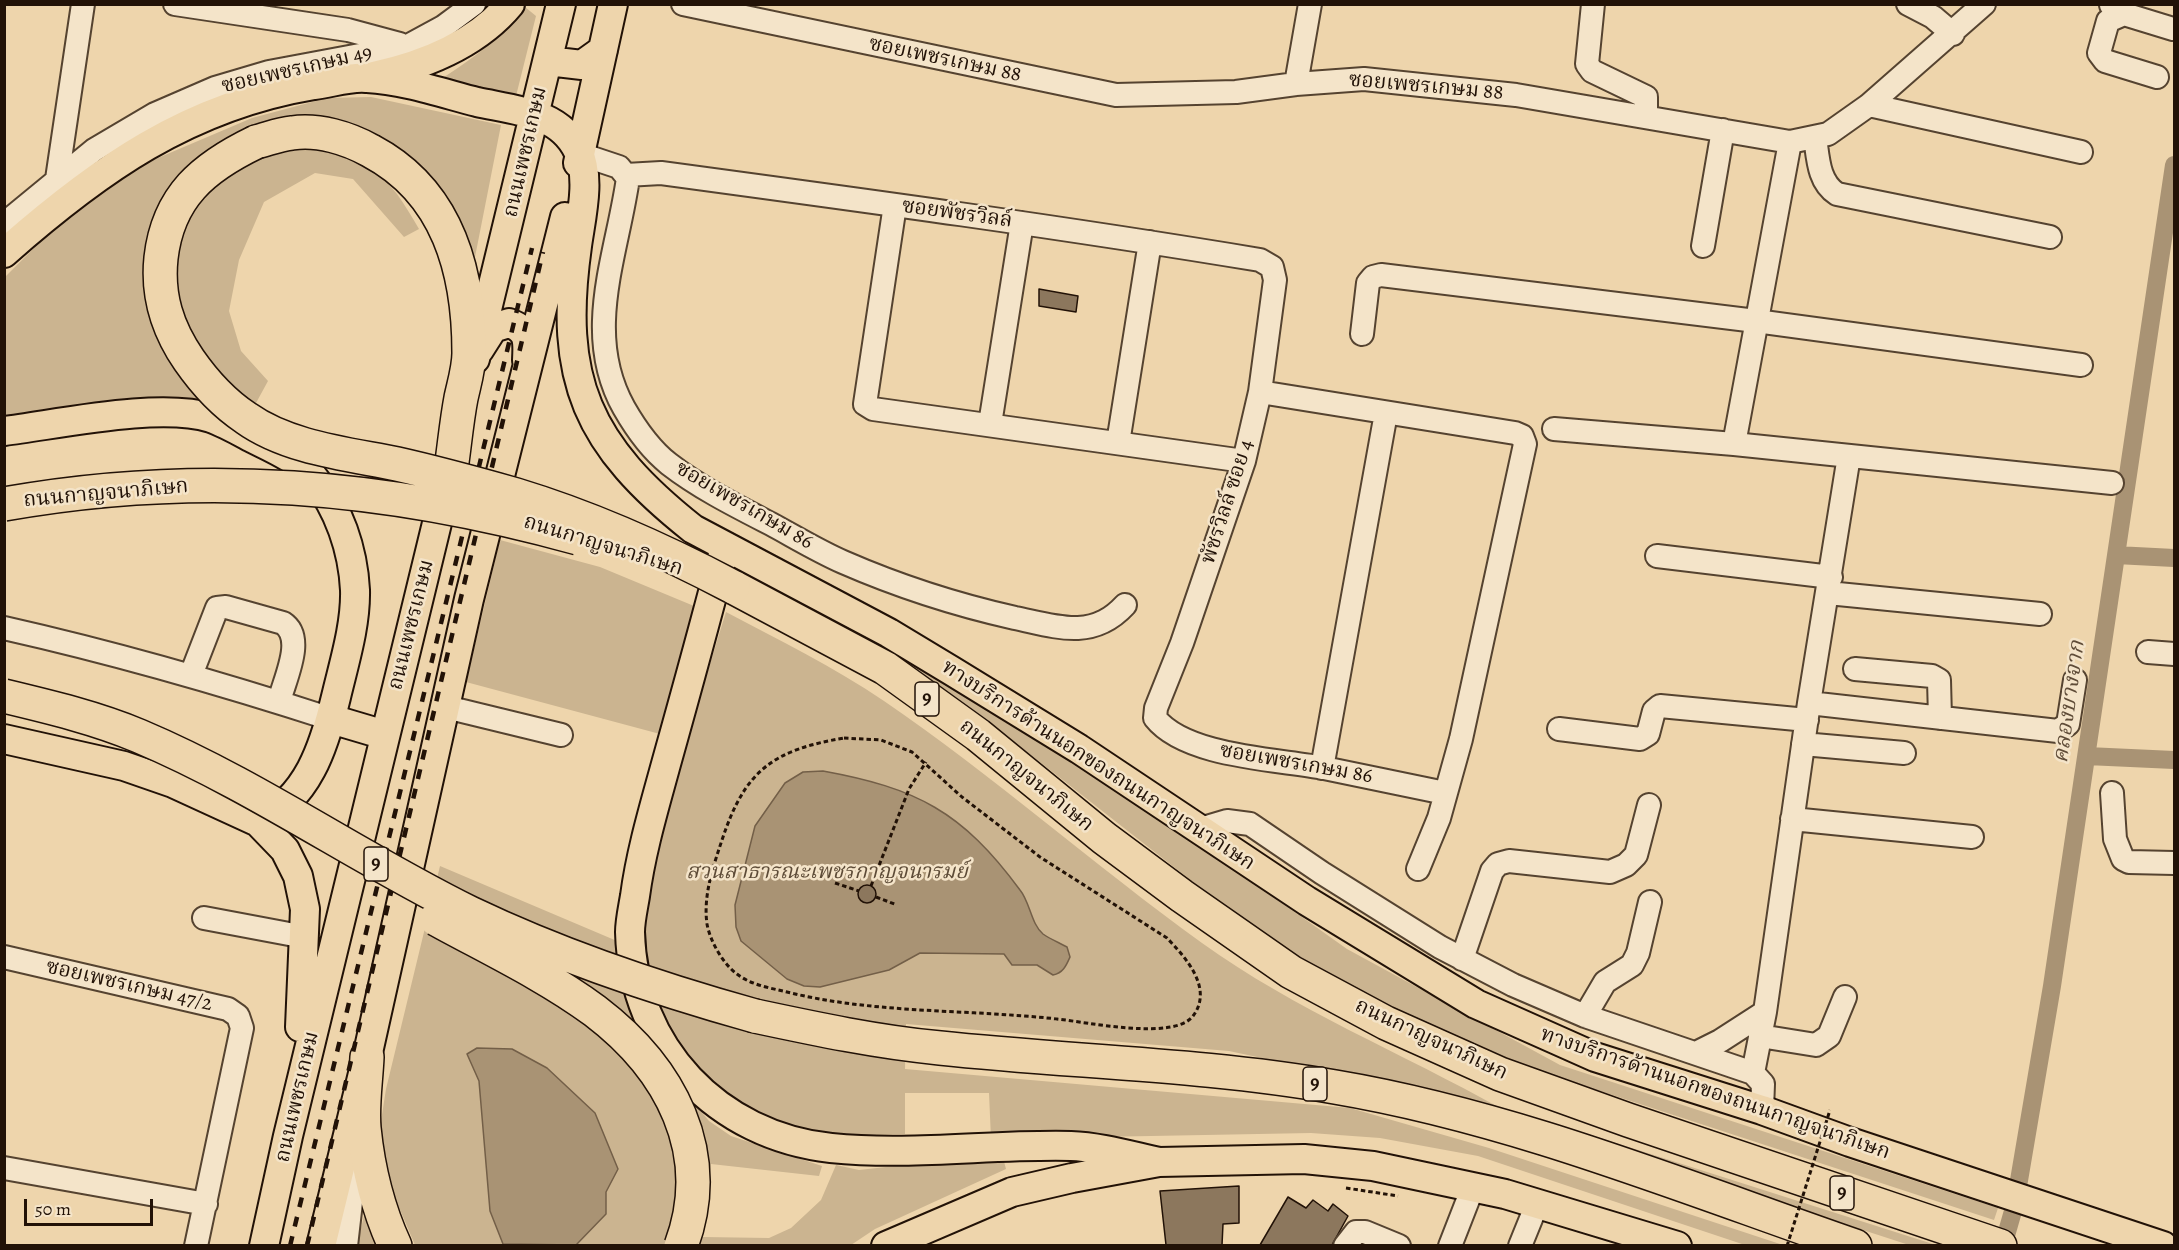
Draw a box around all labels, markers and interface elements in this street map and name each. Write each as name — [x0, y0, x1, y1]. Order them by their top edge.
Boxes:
street label: ซอยเพชรเกษม 88 — [867, 32, 1023, 88]
street label: ซอยเพชรเกษม 49 — [219, 40, 375, 100]
street label: ซอยเพชรเกษม 88 — [1348, 68, 1504, 106]
street label: ถนนเพชรเกษม — [499, 84, 553, 220]
street label: ซอยพัชรวิลล์ — [900, 194, 1014, 234]
street label: พัชรวิลล์ ซอย 4 — [1196, 437, 1260, 567]
street label: ซอยเพชรเกษม 86 — [671, 456, 817, 556]
street label: ถนนกาญจนาภิเษก — [23, 474, 189, 514]
street label: ถนนกาญจนาภิเษก — [520, 510, 686, 582]
street label: ถนนเพชรเกษม — [384, 557, 440, 693]
water label: คลองบางจาก — [2048, 639, 2092, 765]
street label: ทางบริการด้านนอกของถนนกาญจนาภิเษก — [937, 655, 1259, 877]
road number: 9 — [915, 682, 939, 716]
street label: ถนนกาญจนาภิเษก — [954, 714, 1098, 838]
street label: ซอยเพชรเกษม 86 — [1218, 738, 1374, 790]
road number: 9 — [364, 847, 388, 881]
park label: สวนสาธารณะเพชรกาญจนารมย์ — [686, 860, 968, 886]
street label: ซอยเพชรเกษม 47/2 — [43, 955, 215, 1017]
street label: ถนนกาญจนาภิเษก — [1351, 994, 1511, 1086]
street label: ทางบริการด้านนอกของถนนกาญจนาภิเษก — [1537, 1022, 1893, 1166]
street label: ถนนเพชรเกษม — [271, 1029, 325, 1165]
road number: 9 — [1303, 1067, 1327, 1101]
road number: 9 — [1830, 1176, 1854, 1210]
scale bar — [27, 1187, 156, 1225]
text: 50 m — [35, 1197, 71, 1221]

